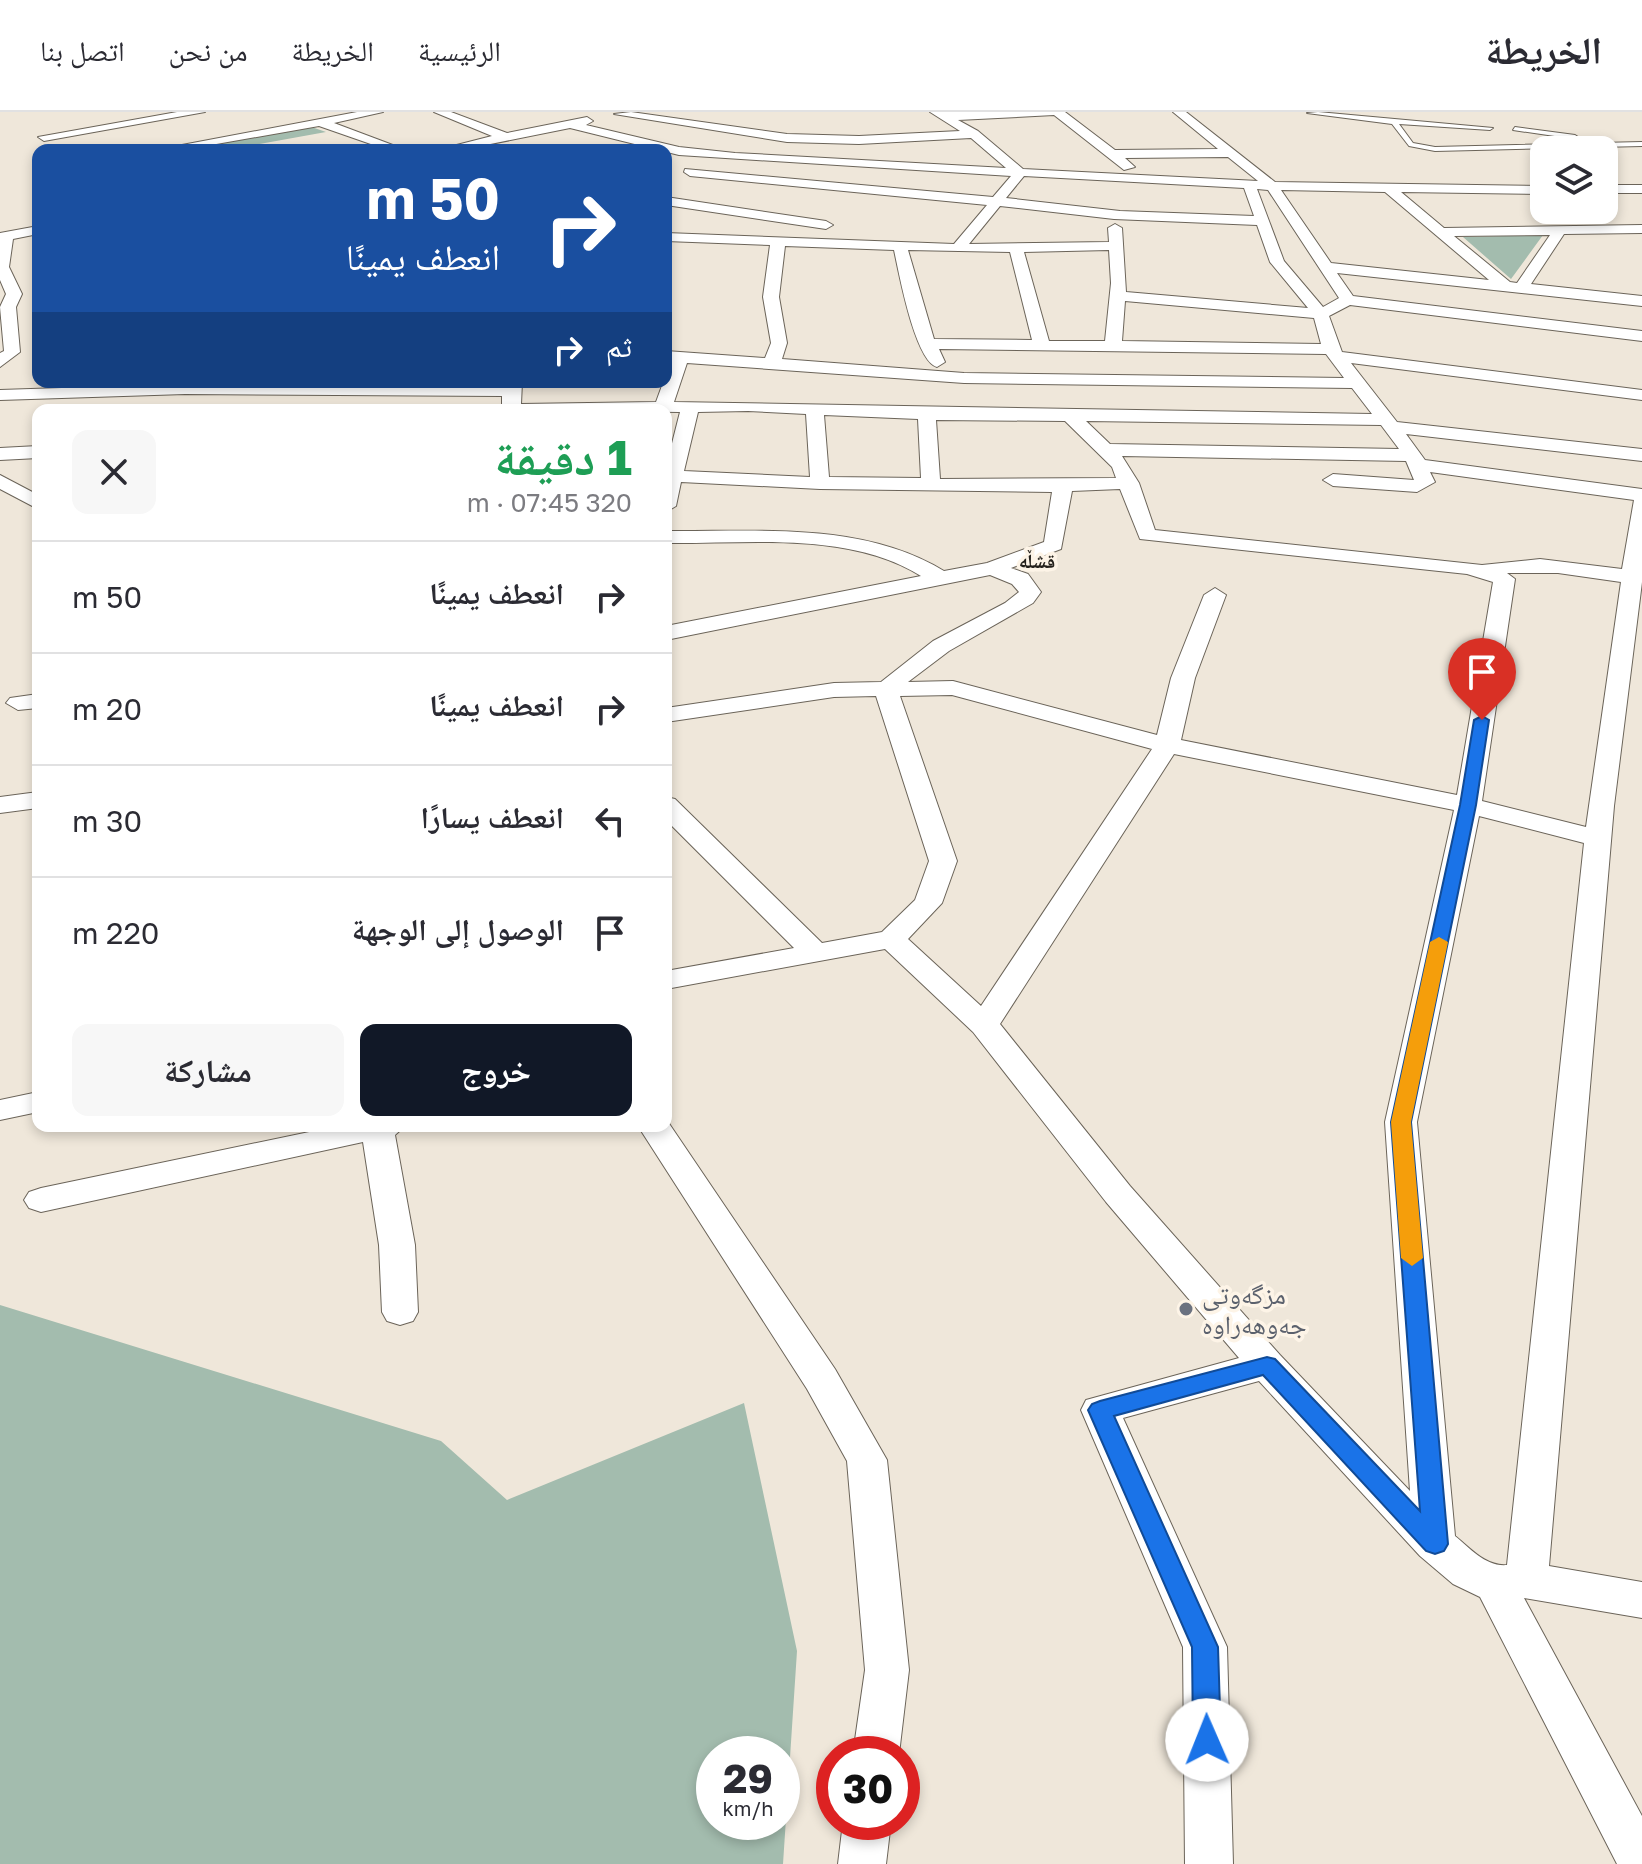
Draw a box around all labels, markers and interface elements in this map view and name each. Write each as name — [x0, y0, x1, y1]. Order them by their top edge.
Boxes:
text: الخريطة — [1485, 27, 1602, 72]
text: اتصل بنا — [40, 34, 125, 67]
text: من نحن — [169, 34, 247, 67]
text: الخريطة — [291, 34, 374, 67]
text: الرئيسية — [418, 34, 501, 67]
map controls — [1530, 136, 1618, 224]
button: layers — [1530, 136, 1618, 224]
text: 50 m — [366, 164, 500, 231]
icon: right — [528, 176, 632, 280]
text: انعطف يمينًا — [346, 235, 500, 278]
icon: right — [546, 328, 590, 372]
text: ثم — [606, 328, 632, 364]
text: 1 دقيقة — [494, 428, 632, 486]
button: close — [72, 430, 156, 514]
text: 320 m · 07:45 — [467, 487, 632, 518]
district label: قشڵه‌ — [1019, 548, 1055, 572]
text: انعطف يمينًا — [429, 575, 564, 611]
icon: right — [588, 575, 632, 619]
text: 50 m — [72, 579, 142, 615]
pin — [1448, 638, 1516, 720]
icon: arrive — [1460, 650, 1504, 694]
text: انعطف يمينًا — [429, 687, 564, 723]
icon: right — [588, 687, 632, 731]
text: 20 m — [72, 691, 142, 727]
text: انعطف يسارًا — [420, 799, 564, 835]
icon: left — [588, 799, 632, 843]
text: 30 m — [72, 803, 142, 839]
text: الوصول إلى الوجهة — [352, 911, 564, 947]
icon: arrive — [588, 911, 632, 955]
text: 220 m — [72, 915, 159, 951]
button: مشاركة — [72, 1024, 344, 1116]
button: خروج — [360, 1024, 632, 1116]
place label: مزگه‌وتی جه‌وهه‌راوه — [1202, 1279, 1306, 1340]
marker: مزگه‌وتی جه‌وهه‌راوه — [1177, 1300, 1195, 1318]
position arrow — [1165, 1698, 1249, 1782]
speed limit sign: 30 — [816, 1736, 920, 1840]
text: 29 — [723, 1754, 773, 1802]
text: km/h — [723, 1796, 773, 1820]

